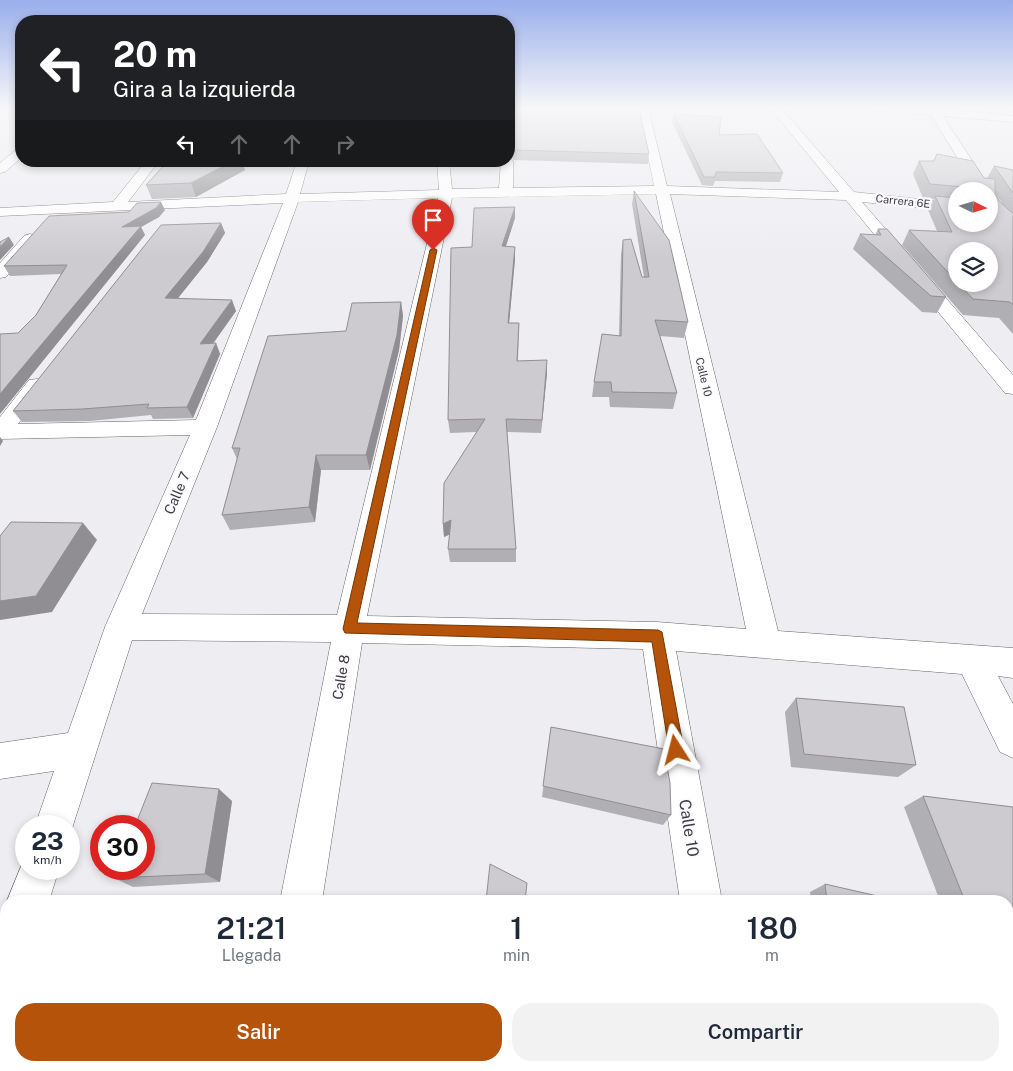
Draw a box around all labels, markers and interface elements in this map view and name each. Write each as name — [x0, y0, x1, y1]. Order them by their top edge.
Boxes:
text: 20 m — [113, 34, 197, 75]
icon: left — [30, 35, 95, 100]
text: Gira a la izquierda — [113, 76, 296, 102]
icon: left — [172, 130, 200, 158]
icon: ahead — [225, 130, 253, 158]
icon: ahead — [278, 130, 306, 158]
icon: right — [331, 130, 359, 158]
north arrow — [948, 182, 998, 232]
map controls — [948, 182, 998, 292]
street label: Carrera 6E — [875, 192, 931, 210]
pin — [412, 199, 454, 250]
icon: arrive — [419, 206, 447, 234]
button: layers — [948, 242, 998, 292]
street label: Calle 10 — [694, 356, 714, 398]
street label: Calle 7 — [161, 469, 193, 517]
street label: Calle 8 — [329, 653, 353, 701]
position arrow — [649, 723, 701, 775]
street label: Calle 10 — [675, 798, 703, 858]
speed limit sign: 30 — [90, 815, 155, 880]
text: 23 — [31, 826, 64, 856]
text: km/h — [33, 853, 62, 867]
text: 21:21 — [216, 910, 287, 946]
text: 1 — [510, 910, 523, 946]
text: 180 — [746, 910, 798, 946]
text: Llegada — [222, 946, 281, 965]
text: min — [503, 946, 530, 965]
text: m — [765, 946, 779, 965]
button: Salir — [15, 1003, 502, 1061]
button: Compartir — [512, 1003, 999, 1061]

